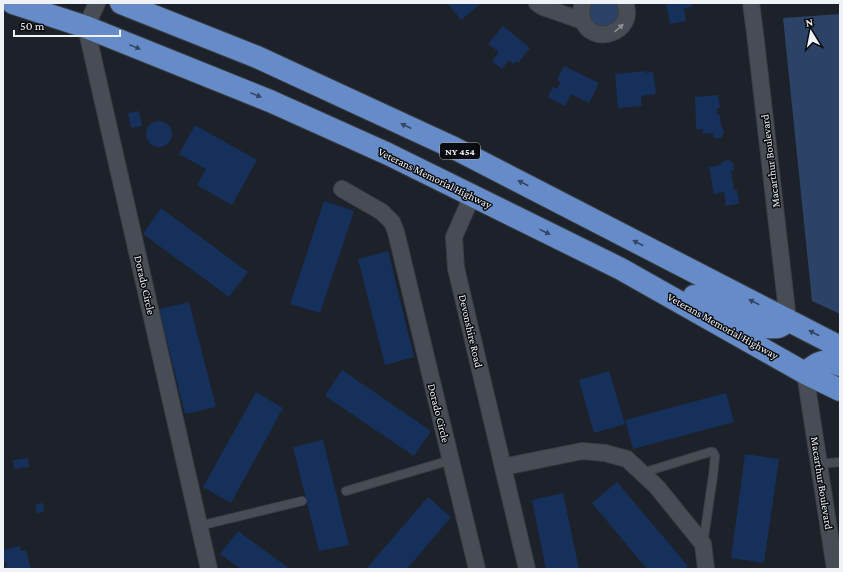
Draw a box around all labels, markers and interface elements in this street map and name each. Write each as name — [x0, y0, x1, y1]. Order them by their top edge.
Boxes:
scale bar — [14, 12, 120, 38]
north arrow — [791, 12, 831, 52]
text: N — [805, 16, 814, 29]
text: 50 m — [20, 19, 45, 33]
one-way arrow — [613, 23, 624, 32]
one-way arrow — [130, 44, 141, 50]
one-way arrow — [250, 92, 261, 98]
street label: Macarthur Boulevard — [758, 114, 782, 208]
one-way arrow — [400, 123, 412, 129]
road number: NY 454 — [440, 143, 480, 159]
street label: Veterans Memorial Highway — [376, 145, 494, 212]
one-way arrow — [517, 180, 528, 186]
one-way arrow — [539, 229, 550, 235]
one-way arrow — [632, 239, 644, 246]
street label: Dorado Circle — [132, 254, 158, 316]
street label: Veterans Memorial Highway — [665, 291, 781, 363]
street label: Devonshire Road — [457, 293, 485, 369]
one-way arrow — [748, 299, 759, 305]
one-way arrow — [808, 330, 820, 337]
street label: Dorado Circle — [426, 382, 452, 444]
street label: Macarthur Boulevard — [809, 436, 835, 530]

